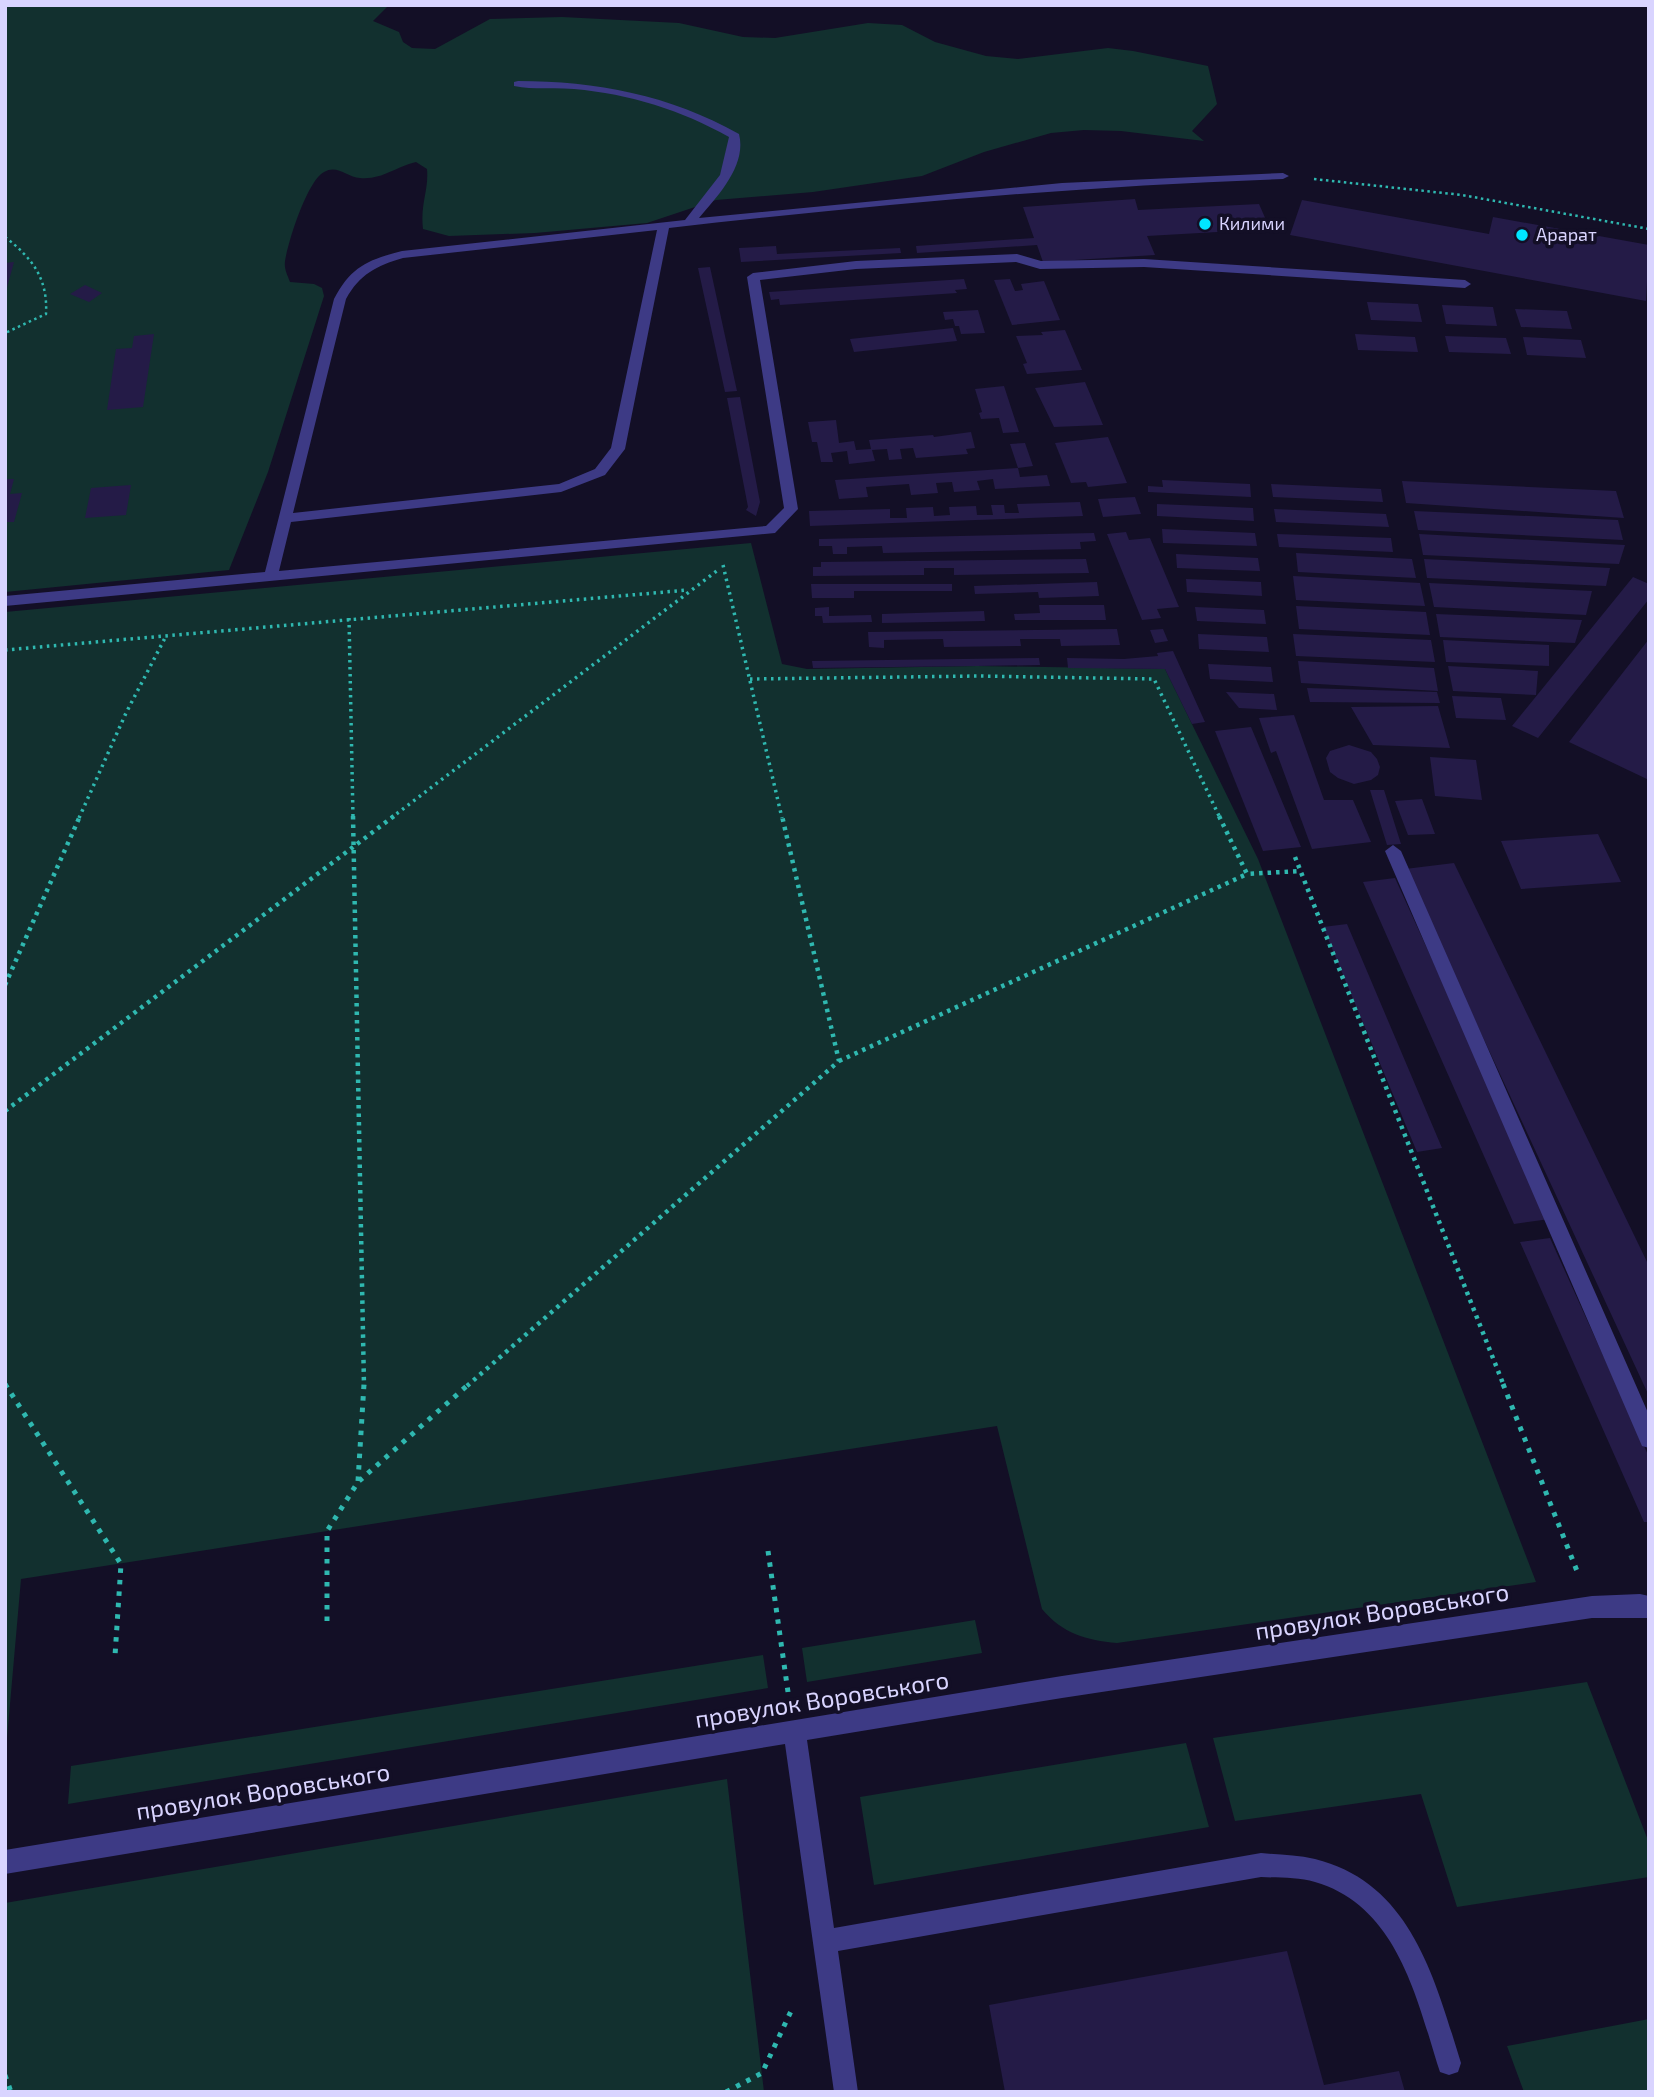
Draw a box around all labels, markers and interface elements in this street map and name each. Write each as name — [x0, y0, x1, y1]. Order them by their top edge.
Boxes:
place label: Килими — [1219, 212, 1285, 234]
marker: Килими — [1197, 216, 1213, 232]
place label: Арарат — [1536, 223, 1597, 245]
marker: Арарат — [1514, 227, 1530, 243]
street label: провулок Воровського — [1253, 1576, 1511, 1646]
street label: провулок Воровського — [693, 1664, 951, 1734]
street label: провулок Воровського — [134, 1756, 392, 1826]

